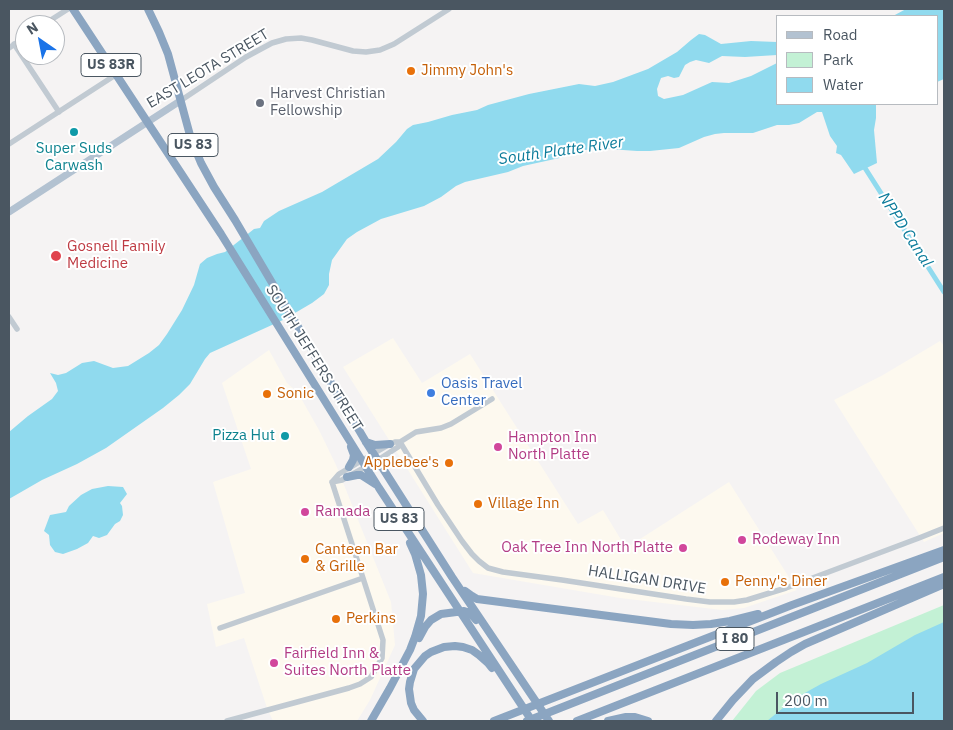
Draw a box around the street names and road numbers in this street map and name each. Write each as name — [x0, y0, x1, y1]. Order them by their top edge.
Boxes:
street label: EAST LEOTA STREET — [144, 25, 272, 113]
road number: US 83R — [81, 54, 141, 76]
road number: US 83 — [168, 134, 218, 156]
street label: SOUTH JEFFERS STREET — [262, 282, 366, 434]
road number: US 83 — [374, 508, 424, 530]
street label: HALLIGAN DRIVE — [587, 562, 707, 598]
road number: I 80 — [716, 628, 754, 650]

